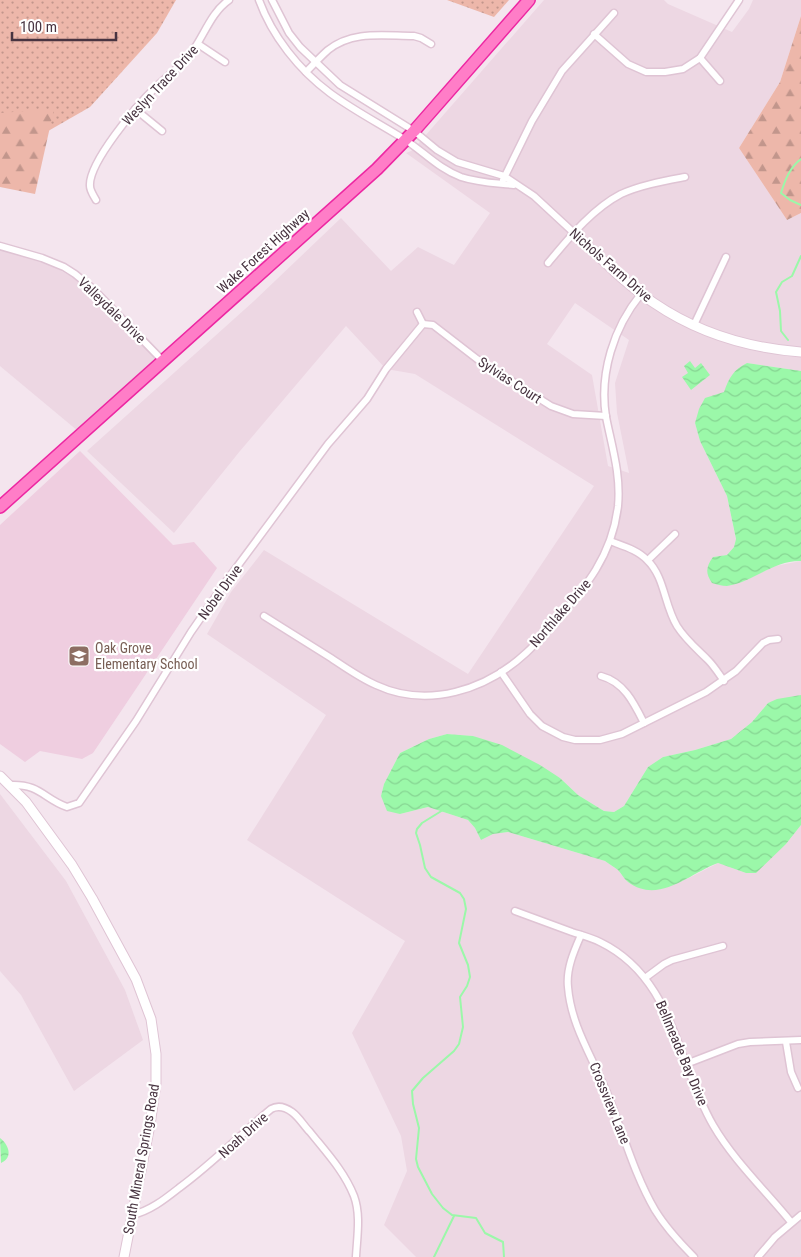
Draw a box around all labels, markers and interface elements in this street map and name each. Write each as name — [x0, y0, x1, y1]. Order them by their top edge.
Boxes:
scale bar — [12, 10, 116, 42]
text: 100 m — [20, 18, 57, 36]
street label: Weslyn Trace Drive — [119, 41, 202, 128]
street label: Wake Forest Highway — [214, 205, 312, 297]
street label: Nichols Farm Drive — [566, 225, 656, 305]
street label: Valleydale Drive — [75, 274, 149, 346]
street label: Sylvias Court — [475, 354, 545, 406]
street label: Nobel Drive — [195, 561, 245, 622]
street label: Northlake Drive — [526, 575, 594, 650]
place label: Oak Grove Elementary School — [95, 640, 198, 672]
school or university icon: Oak Grove Elementary School — [67, 644, 91, 668]
street label: Bellmeade Bay Drive — [653, 998, 711, 1108]
street label: Crossview Lane — [586, 1060, 634, 1147]
street label: South Mineral Springs Road — [120, 1083, 162, 1235]
street label: Noah Drive — [215, 1109, 271, 1161]

